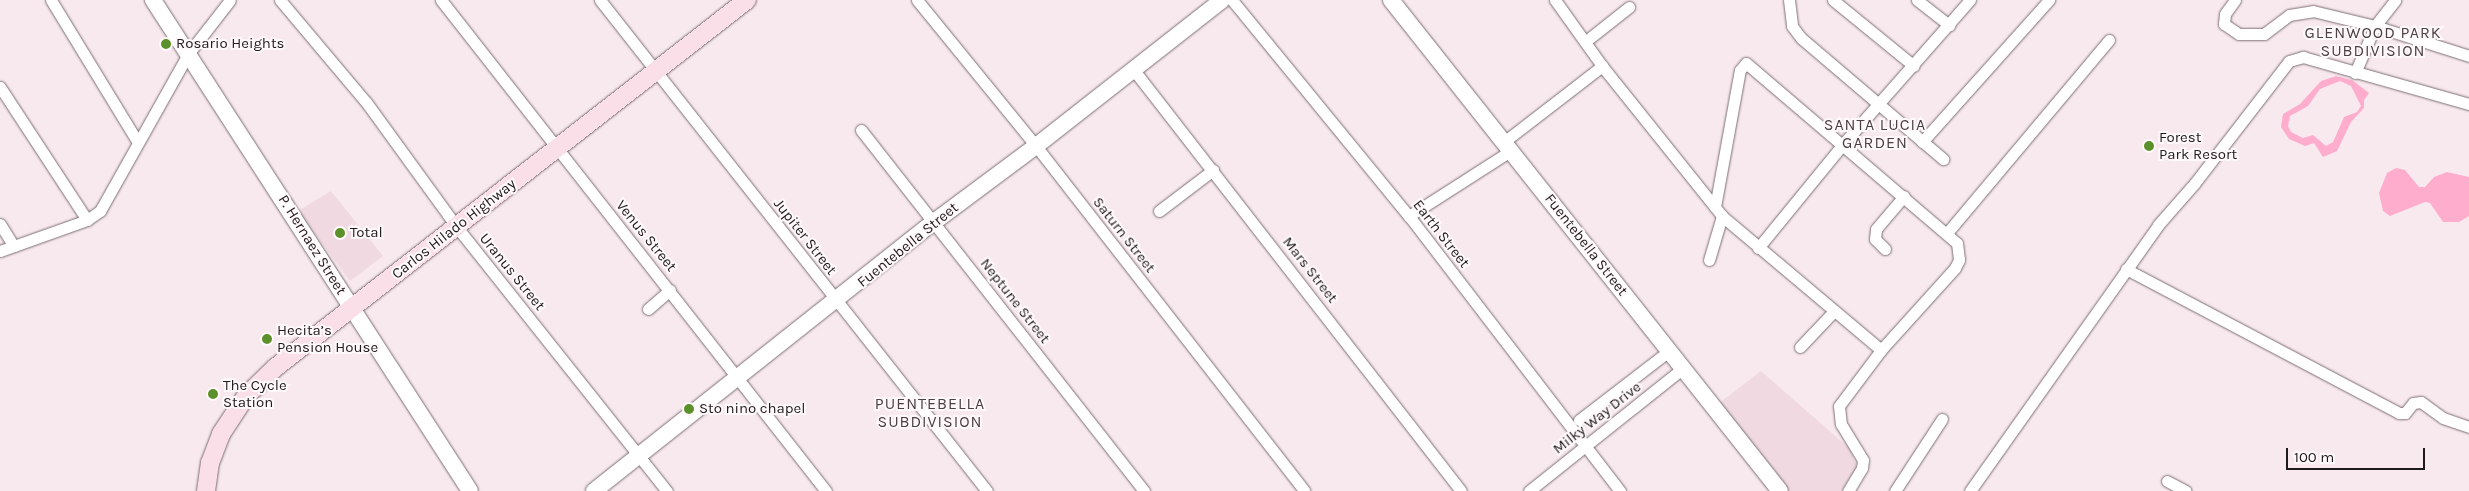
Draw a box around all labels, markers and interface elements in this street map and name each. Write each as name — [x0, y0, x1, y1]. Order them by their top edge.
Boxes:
district label: GLENWOOD PARK SUBDIVISION — [2303, 23, 2443, 61]
place label: Rosario Heights — [176, 35, 284, 53]
marker: Rosario Heights — [160, 38, 172, 50]
district label: SANTA LUCIA GARDEN — [1822, 115, 1928, 153]
place label: Forest Park Resort — [2159, 128, 2237, 163]
marker: Forest Park Resort — [2143, 140, 2155, 152]
street label: Carlos Hilado Highway — [388, 175, 520, 283]
street label: Fuentebella Street — [1541, 190, 1631, 300]
street label: P. Hernaez Street — [274, 192, 350, 298]
street label: Saturn Street — [1089, 194, 1159, 276]
street label: Jupiter Street — [770, 195, 840, 279]
street label: Earth Street — [1409, 196, 1473, 272]
street label: Venus Street — [612, 197, 680, 275]
street label: Fuentebella Street — [854, 199, 962, 291]
place label: Total — [350, 224, 383, 242]
marker: Total — [334, 227, 346, 239]
street label: Uranus Street — [475, 230, 549, 314]
street label: Mars Street — [1279, 233, 1341, 307]
street label: Neptune Street — [976, 255, 1054, 347]
place label: Hecita’s Pension House — [277, 321, 378, 356]
marker: Hecita’s Pension House — [261, 333, 273, 345]
place label: The Cycle Station — [223, 376, 287, 411]
street label: Milky Way Drive — [1549, 378, 1645, 458]
marker: The Cycle Station — [207, 388, 219, 400]
district label: PUENTEBELLA SUBDIVISION — [873, 394, 987, 432]
place label: Sto nino chapel — [699, 400, 806, 418]
marker: Sto nino chapel — [683, 403, 695, 415]
scale bar — [2289, 438, 2428, 470]
text: 100 m — [2294, 448, 2334, 466]

